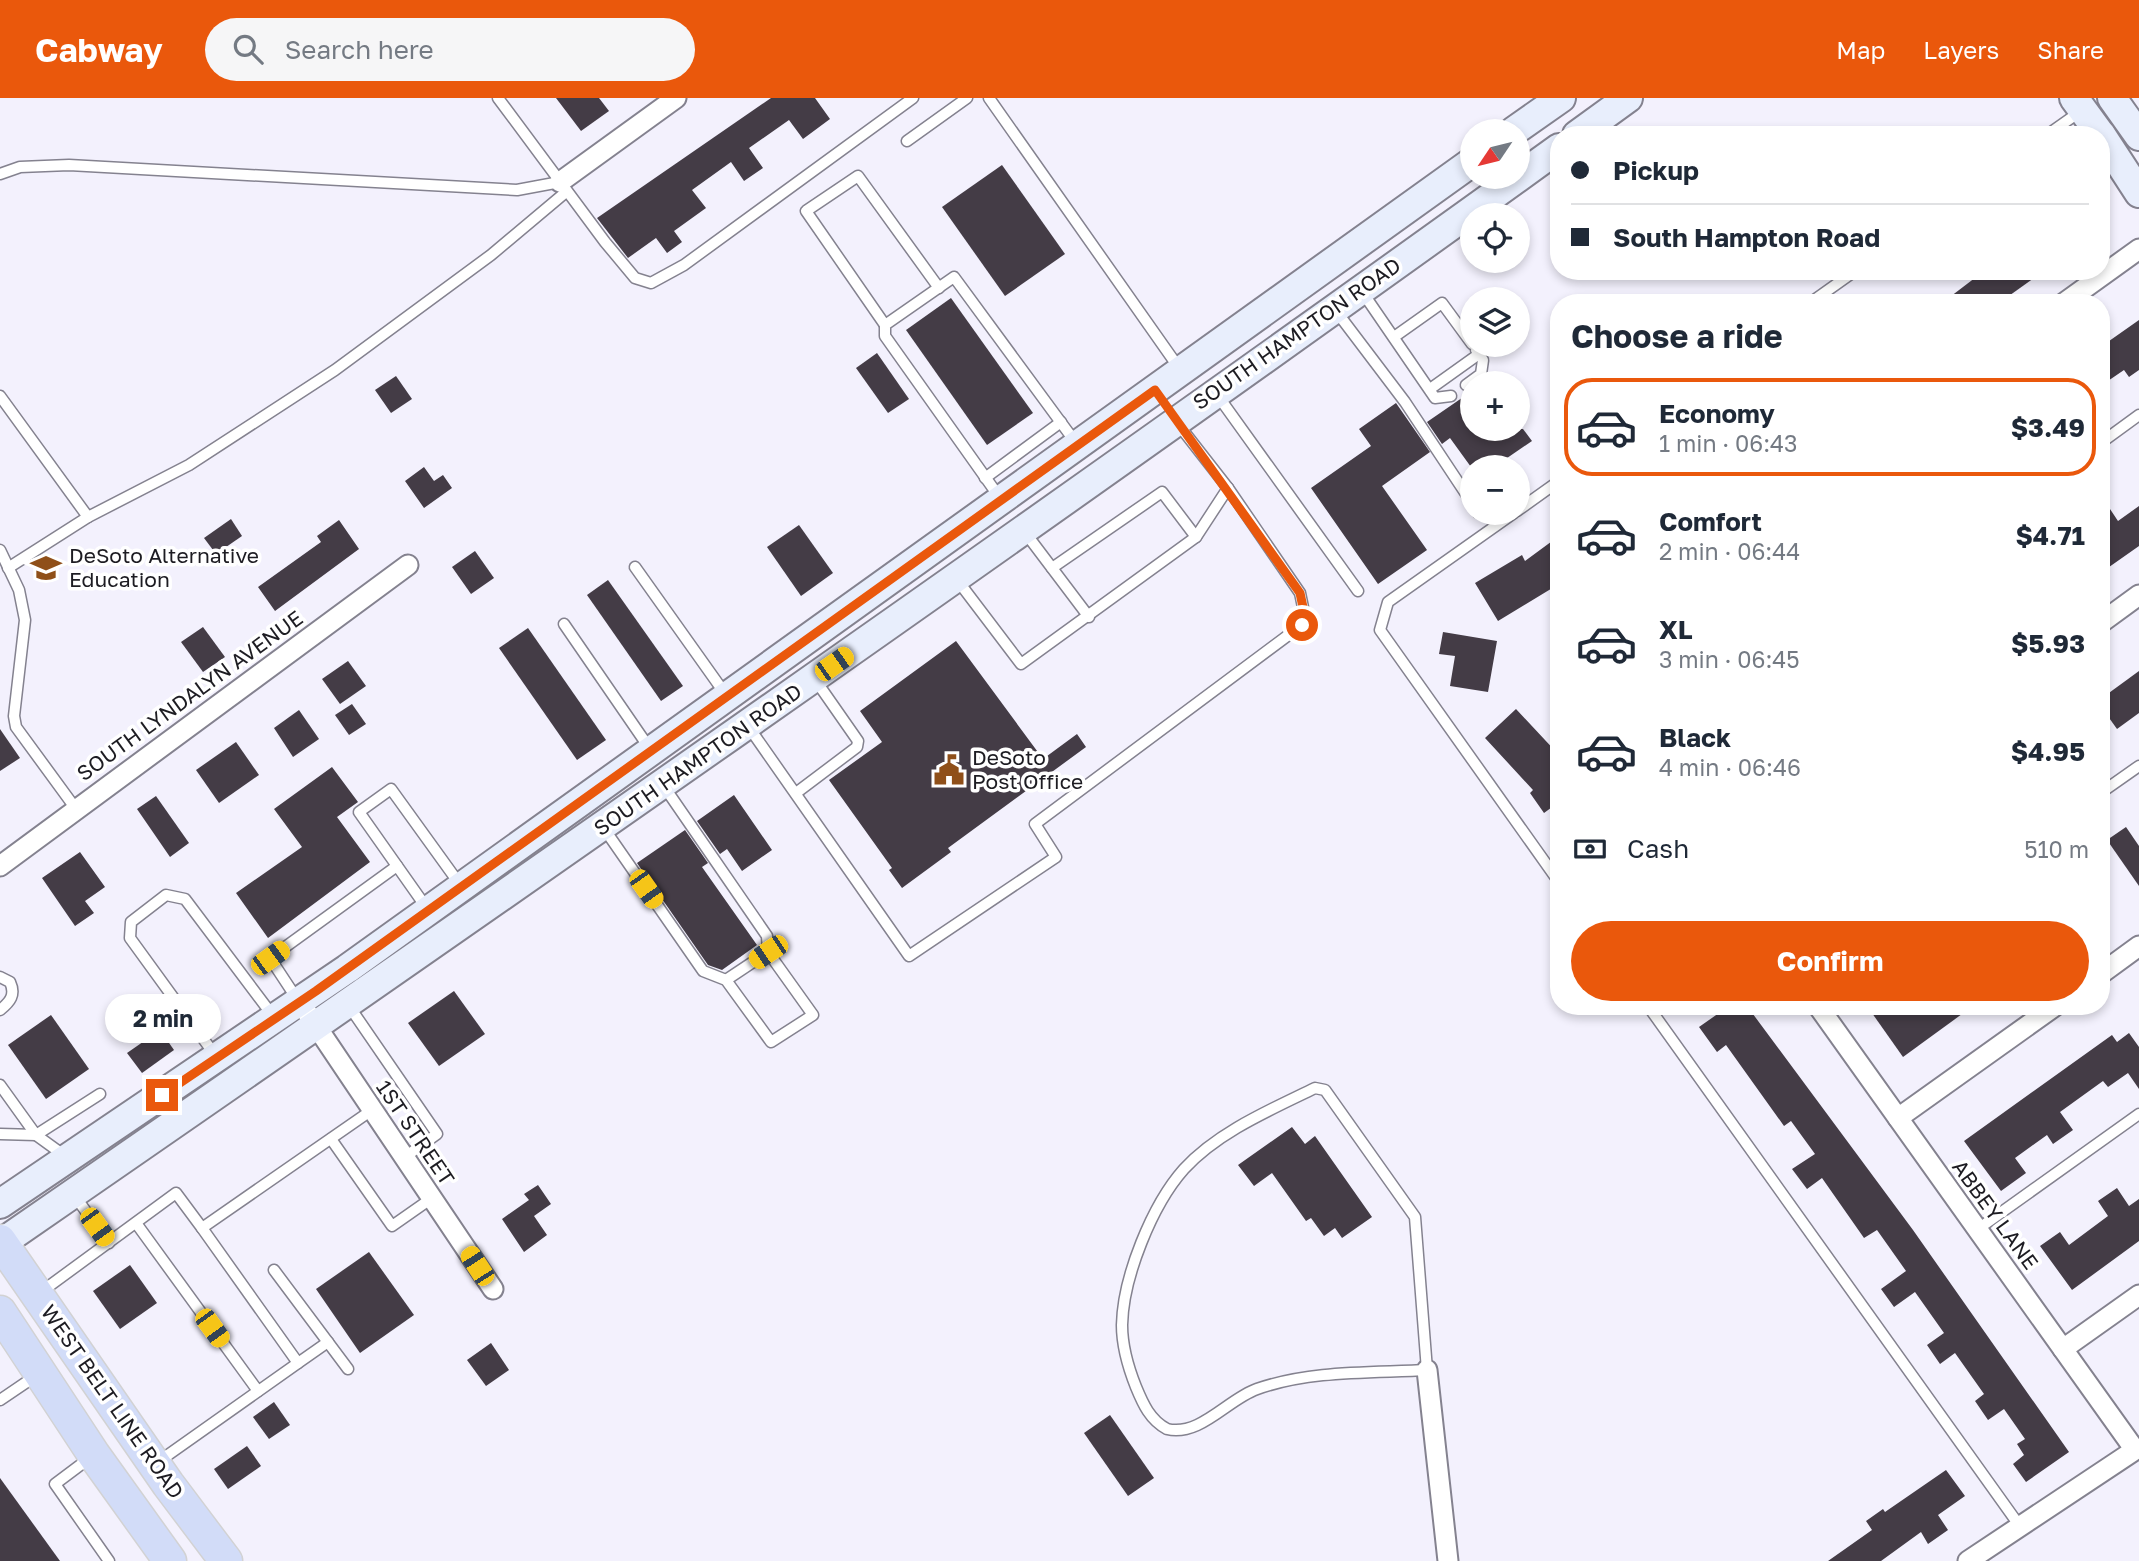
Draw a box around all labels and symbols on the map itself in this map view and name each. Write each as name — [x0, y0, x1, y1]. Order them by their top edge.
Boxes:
north arrow — [1460, 119, 1530, 189]
street label: SOUTH HAMPTON ROAD — [1188, 251, 1405, 415]
place label: DeSoto Alternative Education — [69, 542, 259, 592]
school or university icon: DeSoto Alternative Education — [29, 551, 63, 585]
street label: SOUTH LYNDALYN AVENUE — [71, 604, 307, 786]
route start — [1286, 609, 1318, 641]
car — [811, 643, 858, 685]
street label: SOUTH HAMPTON ROAD — [589, 677, 806, 841]
place label: DeSoto Post Office — [972, 744, 1083, 794]
public building icon: DeSoto Post Office — [932, 753, 966, 787]
car — [626, 866, 667, 912]
car — [745, 932, 792, 972]
car — [247, 937, 294, 979]
callout: 2 min — [104, 993, 220, 1042]
street label: 1ST STREET — [371, 1075, 460, 1190]
route end — [146, 1079, 178, 1111]
street label: ABBEY LANE — [1947, 1154, 2044, 1274]
car — [77, 1204, 118, 1250]
car — [457, 1243, 498, 1289]
street label: WEST BELT LINE ROAD — [36, 1299, 190, 1503]
car — [192, 1305, 233, 1351]

